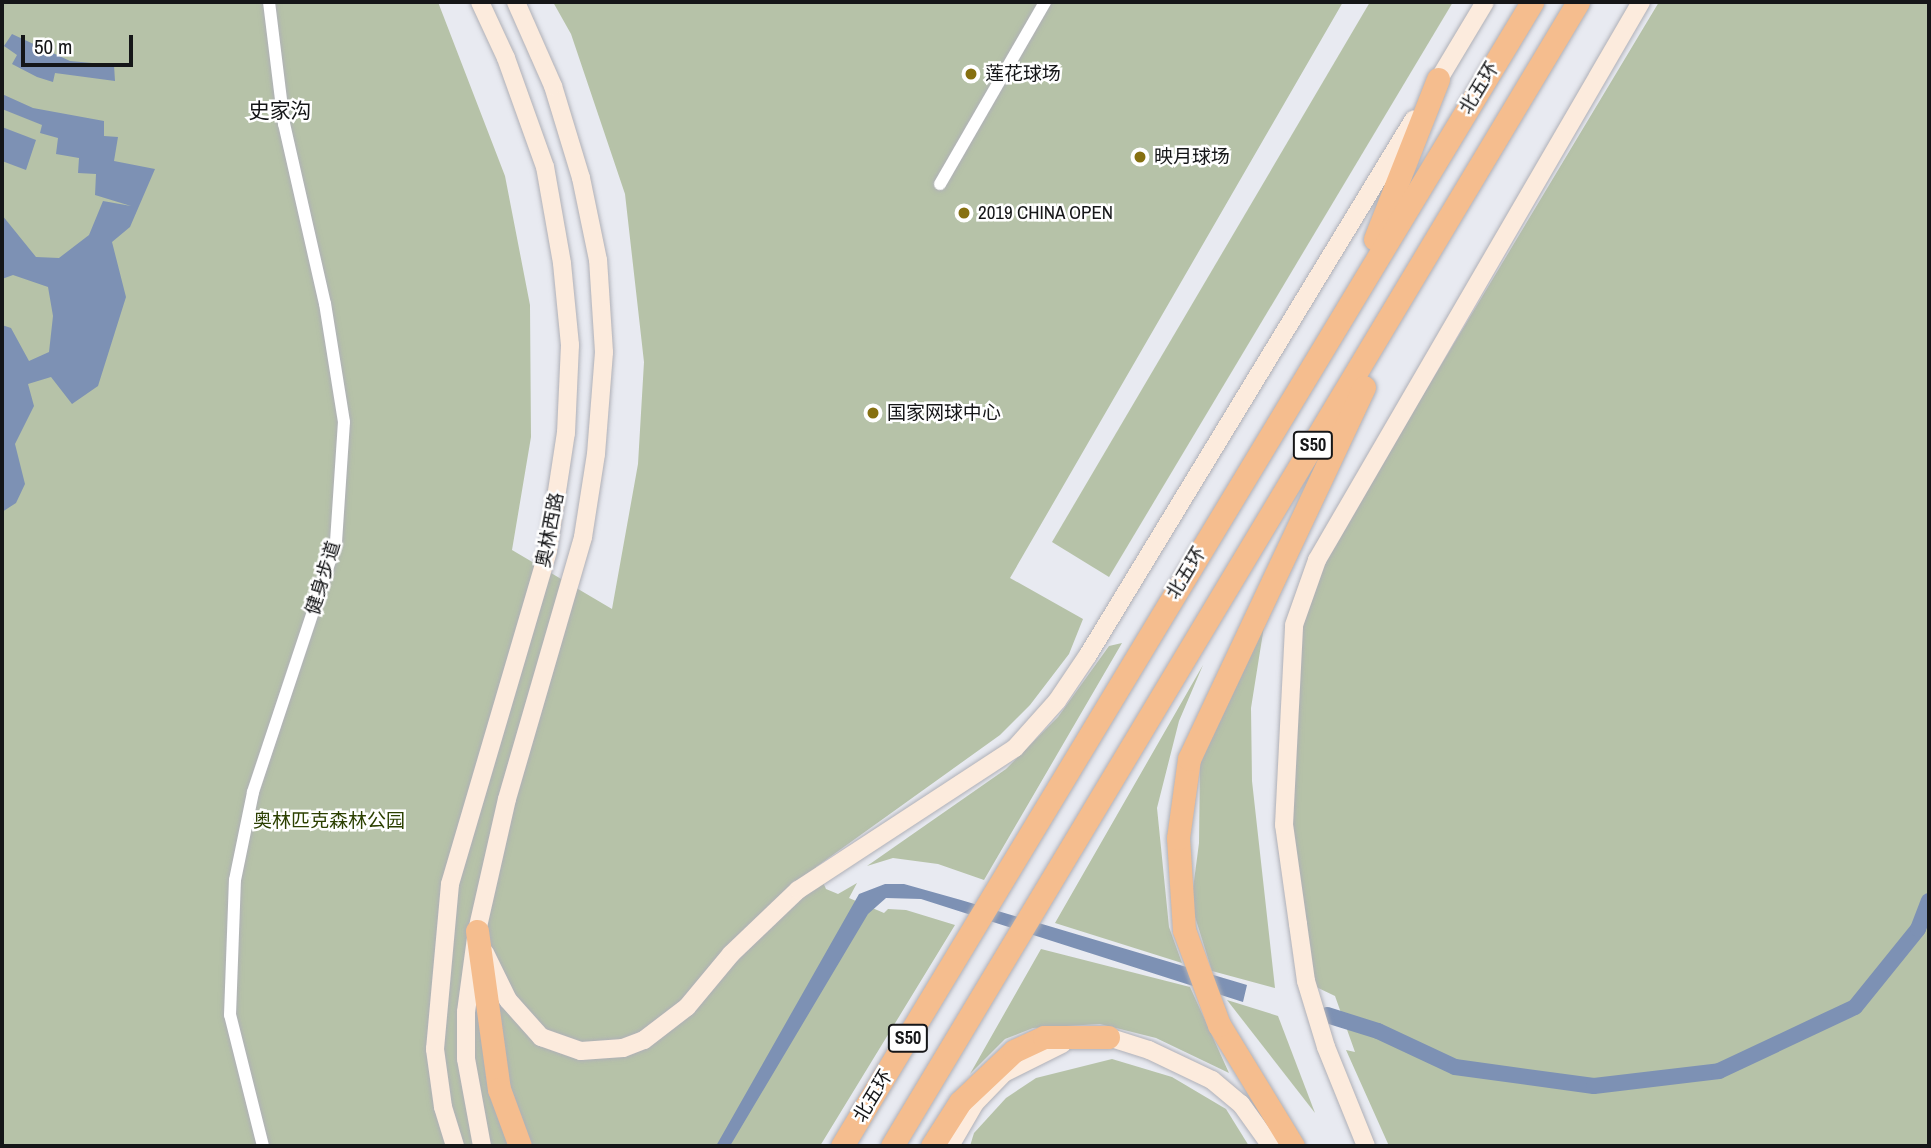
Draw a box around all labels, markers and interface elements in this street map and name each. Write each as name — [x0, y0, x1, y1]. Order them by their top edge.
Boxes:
scale bar — [24, 21, 136, 65]
text: 50 m — [34, 32, 72, 61]
street label: 北五环 — [1455, 58, 1503, 118]
place label: 莲花球场 — [985, 63, 1061, 85]
marker: 莲花球场 — [963, 66, 979, 82]
district label: 史家沟 — [249, 98, 311, 124]
place label: 映月球场 — [1154, 146, 1230, 168]
marker: 映月球场 — [1132, 149, 1148, 165]
place label: 2019 CHINA OPEN — [978, 202, 1114, 224]
marker: 2019 CHINA OPEN — [956, 205, 972, 221]
place label: 国家网球中心 — [887, 402, 1001, 424]
marker: 国家网球中心 — [865, 405, 881, 421]
road number: S50 — [1292, 430, 1334, 460]
street label: 奥林西路 — [532, 491, 568, 569]
street label: 健身步道 — [301, 538, 345, 618]
street label: 北五环 — [1162, 543, 1210, 603]
park label: 奥林匹克森林公园 — [253, 810, 405, 832]
road number: S50 — [887, 1023, 929, 1052]
street label: 北五环 — [849, 1066, 897, 1126]

